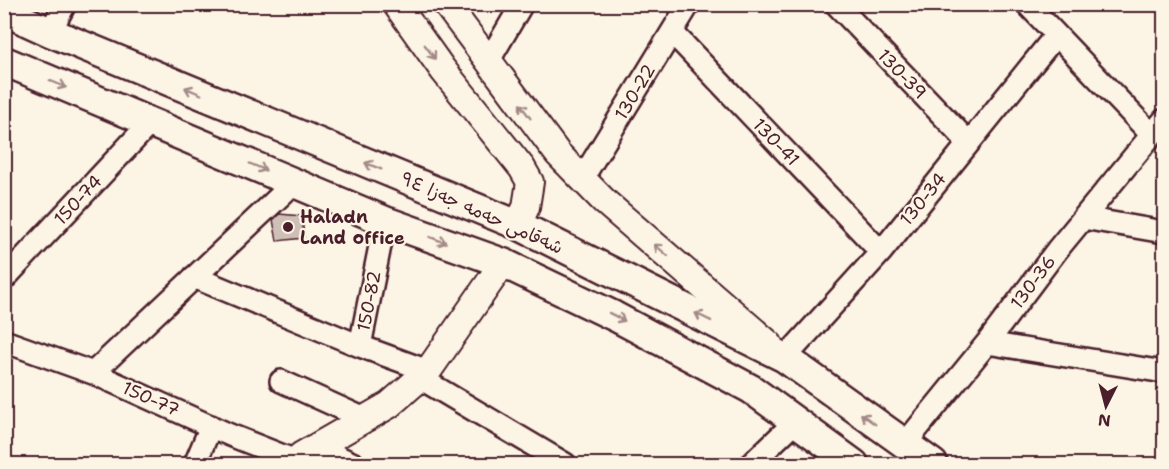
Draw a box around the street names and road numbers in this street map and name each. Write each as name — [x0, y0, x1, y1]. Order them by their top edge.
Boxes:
street label: 130-39 — [872, 44, 932, 104]
street label: 130-22 — [609, 60, 661, 124]
street label: 130-41 — [747, 113, 805, 171]
street label: شەقامی حەمە جەزا ٩٤ — [397, 166, 567, 260]
street label: 130-34 — [894, 168, 952, 230]
street label: 150-74 — [49, 170, 107, 230]
street label: 130-36 — [1005, 250, 1061, 314]
street label: 150-82 — [351, 269, 387, 333]
street label: 150-77 — [119, 376, 183, 422]

